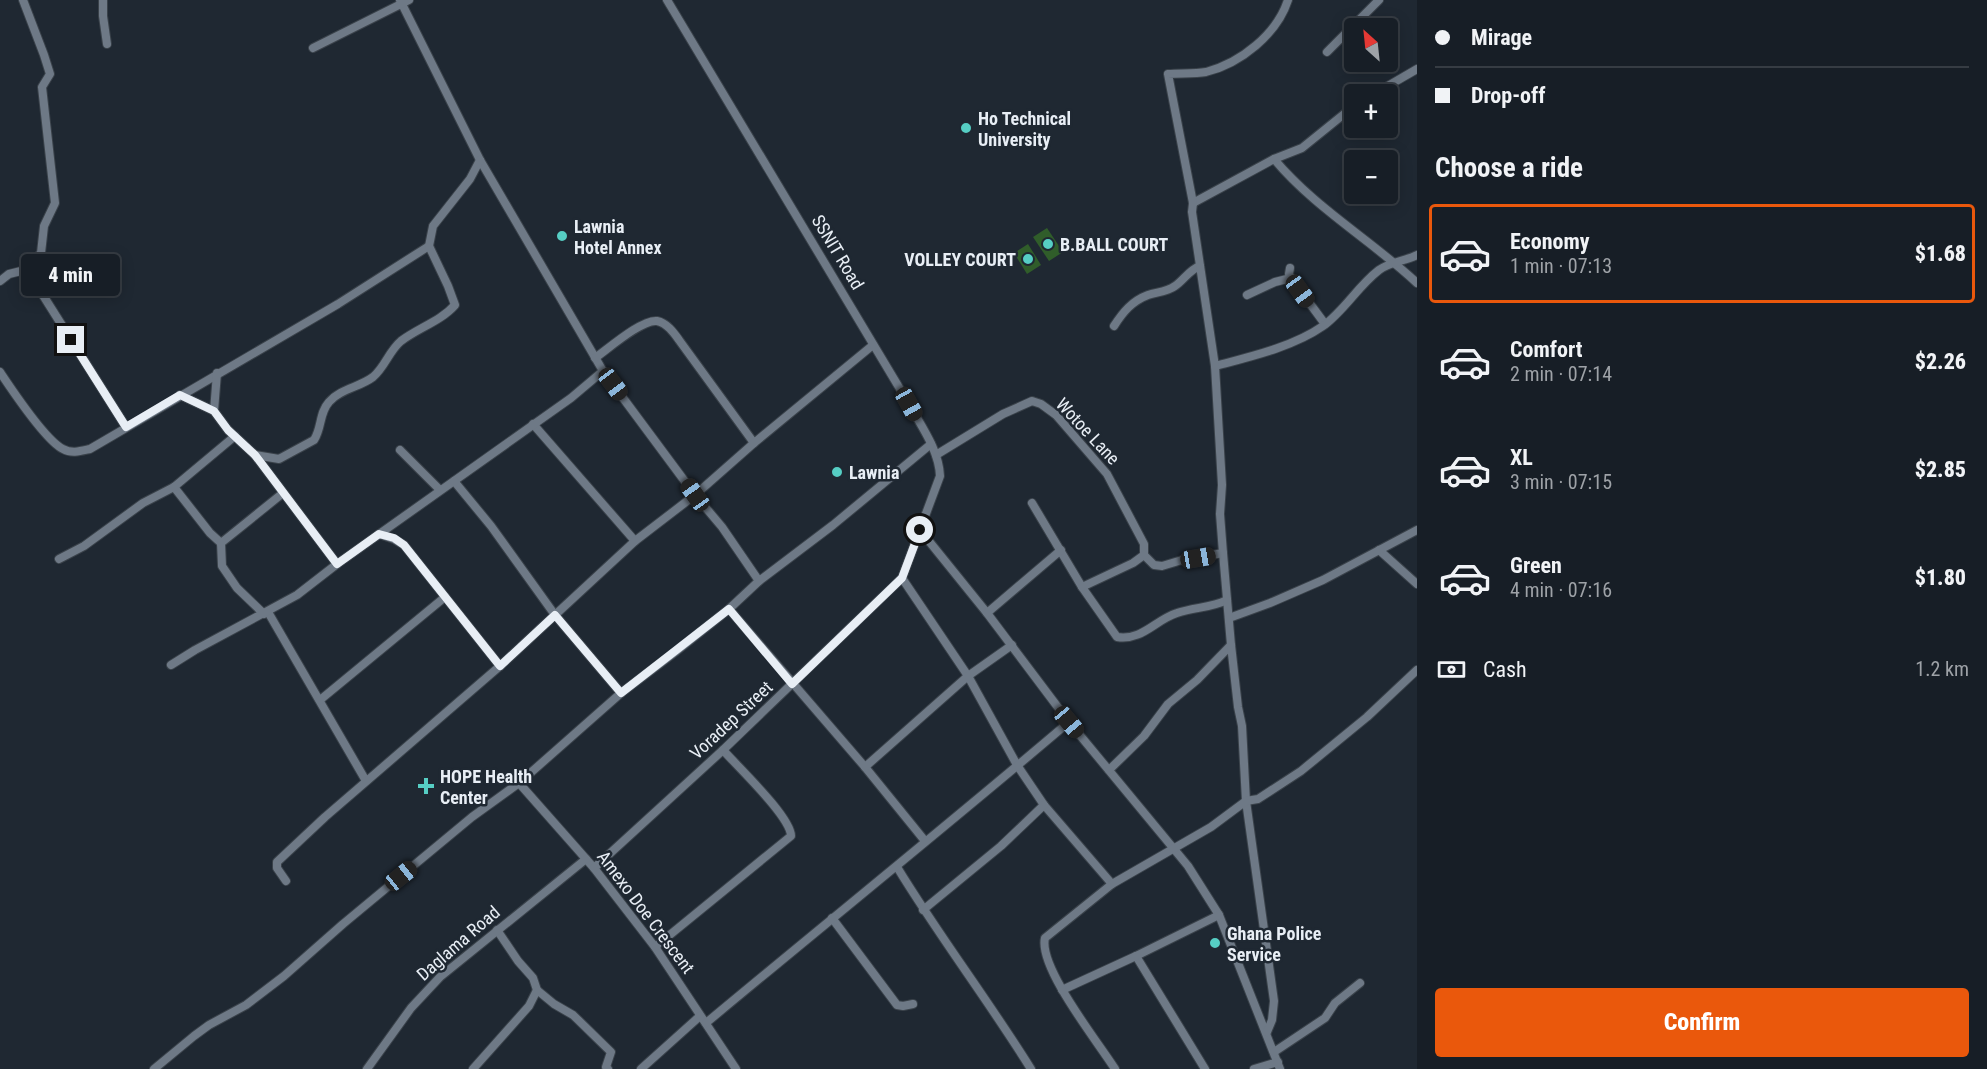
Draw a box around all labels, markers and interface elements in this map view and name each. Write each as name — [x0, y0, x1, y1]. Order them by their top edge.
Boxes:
north arrow — [1344, 18, 1398, 72]
map controls — [1344, 18, 1398, 204]
text: Mirage — [1471, 25, 1532, 50]
text: Drop-off — [1471, 83, 1545, 108]
button: + — [1344, 84, 1398, 138]
place label: Ho Technical University — [978, 108, 1071, 150]
marker: Ho Technical University — [959, 121, 973, 135]
button: − — [1344, 150, 1398, 204]
text: Choose a ride — [1435, 152, 1583, 184]
street label: SSNIT Road — [808, 211, 868, 293]
place label: Lawnia Hotel Annex — [574, 216, 662, 258]
icon: car — [1438, 227, 1492, 281]
marker: Lawnia Hotel Annex — [555, 229, 569, 243]
text: Economy — [1510, 229, 1590, 254]
place label: B.BALL COURT — [1060, 234, 1168, 255]
marker: B.BALL COURT — [1041, 237, 1055, 251]
text: $1.68 — [1915, 241, 1966, 266]
place label: VOLLEY COURT — [904, 249, 1016, 270]
marker: VOLLEY COURT — [1021, 252, 1035, 266]
callout: 4 min — [22, 253, 121, 295]
text: 1 min · 07:13 — [1510, 254, 1612, 278]
text: 4 min — [48, 263, 93, 287]
car — [1282, 271, 1318, 311]
route end — [57, 326, 84, 353]
icon: car — [1438, 335, 1492, 389]
text: Comfort — [1510, 337, 1583, 362]
text: $2.26 — [1915, 349, 1966, 374]
text: 2 min · 07:14 — [1510, 362, 1612, 386]
car — [595, 364, 631, 404]
car — [892, 384, 926, 424]
street label: Wotoe Lane — [1052, 393, 1124, 469]
icon: car — [1438, 443, 1492, 497]
text: XL — [1510, 445, 1533, 470]
text: $2.85 — [1915, 457, 1966, 482]
place label: Lawnia — [849, 462, 899, 483]
marker: Lawnia — [830, 465, 844, 479]
text: 3 min · 07:15 — [1510, 470, 1612, 494]
car — [677, 475, 713, 515]
route start — [906, 516, 933, 543]
car — [1179, 546, 1217, 570]
icon: car — [1438, 551, 1492, 605]
text: Green — [1510, 553, 1562, 578]
text: $1.80 — [1915, 565, 1966, 590]
text: 4 min · 07:16 — [1510, 578, 1612, 602]
icon: cash — [1435, 653, 1468, 686]
text: Cash — [1483, 657, 1527, 682]
text: 1.2 km — [1915, 657, 1969, 681]
street label: Voradep Street — [685, 677, 777, 763]
car — [1051, 702, 1087, 742]
place label: HOPE Health Center — [440, 766, 532, 808]
marker: HOPE Health Center — [417, 777, 435, 795]
street label: Amexo Doe Crescent — [593, 847, 699, 977]
car — [381, 858, 421, 894]
street label: Daglama Road — [412, 901, 504, 985]
place label: Ghana Police Service — [1227, 923, 1322, 965]
marker: Ghana Police Service — [1208, 936, 1222, 950]
button: Confirm — [1435, 988, 1969, 1057]

